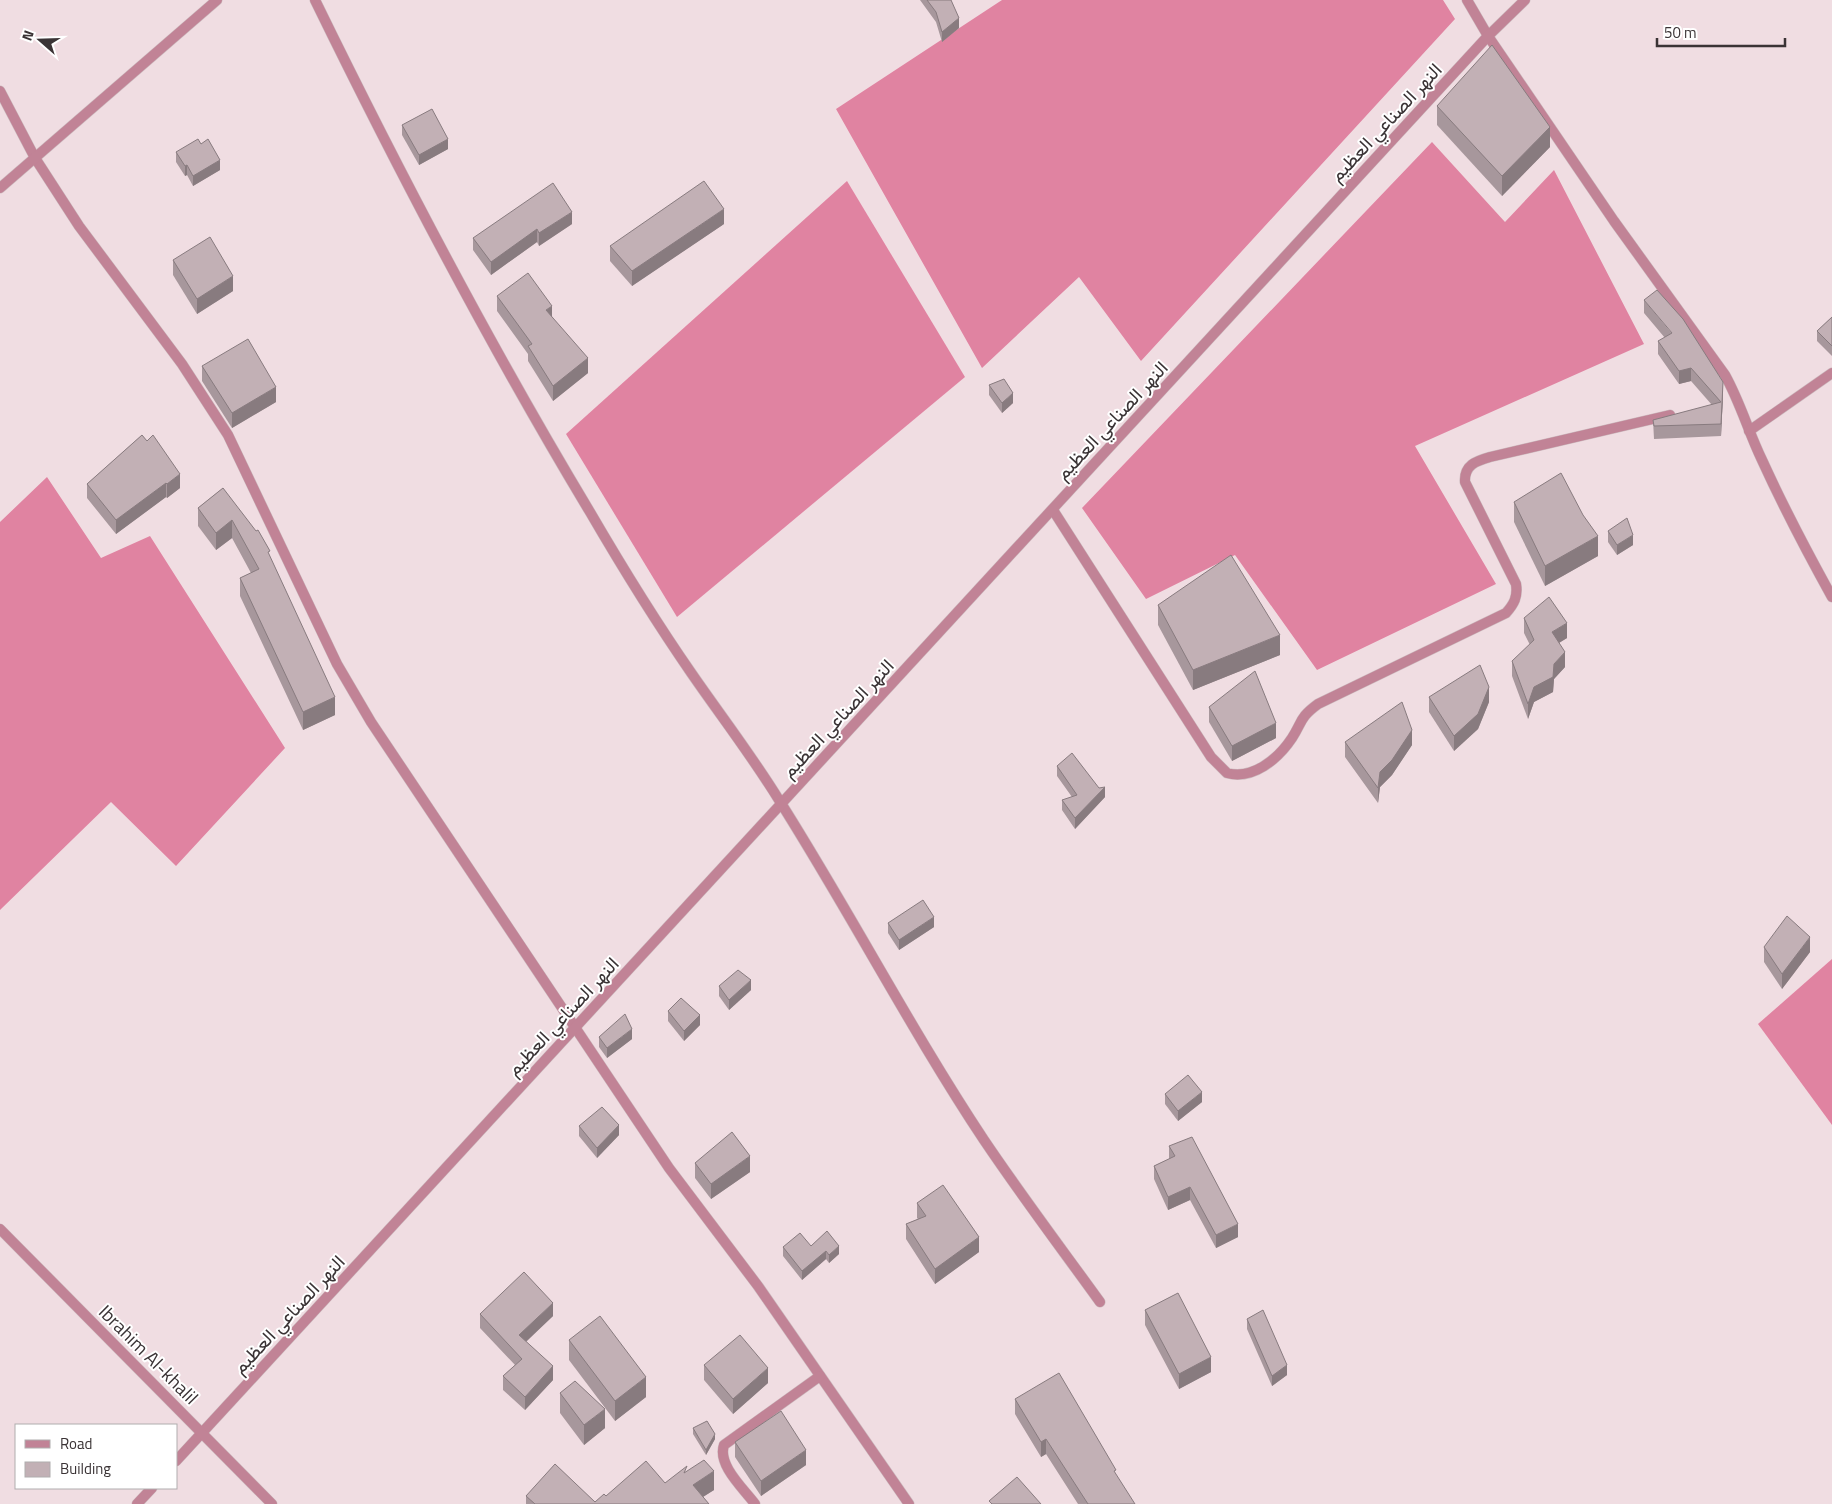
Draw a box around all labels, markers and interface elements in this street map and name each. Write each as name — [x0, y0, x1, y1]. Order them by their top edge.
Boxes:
north arrow — [15, 15, 65, 65]
scale bar — [1657, 15, 1784, 47]
text: 50 m — [1664, 21, 1697, 44]
text: N — [16, 27, 39, 44]
street label: النهر الصناعي العظيم — [1322, 56, 1450, 189]
street label: النهر الصناعي العظيم — [1048, 354, 1176, 487]
street label: النهر الصناعي العظيم — [774, 652, 902, 785]
street label: النهر الصناعي العظيم — [499, 950, 627, 1083]
street label: النهر الصناعي العظيم — [225, 1248, 353, 1381]
street label: Ibrahim Al-khalil — [92, 1297, 206, 1411]
legend — [15, 1424, 178, 1489]
text: Road — [60, 1432, 92, 1455]
text: Building — [60, 1457, 111, 1480]

